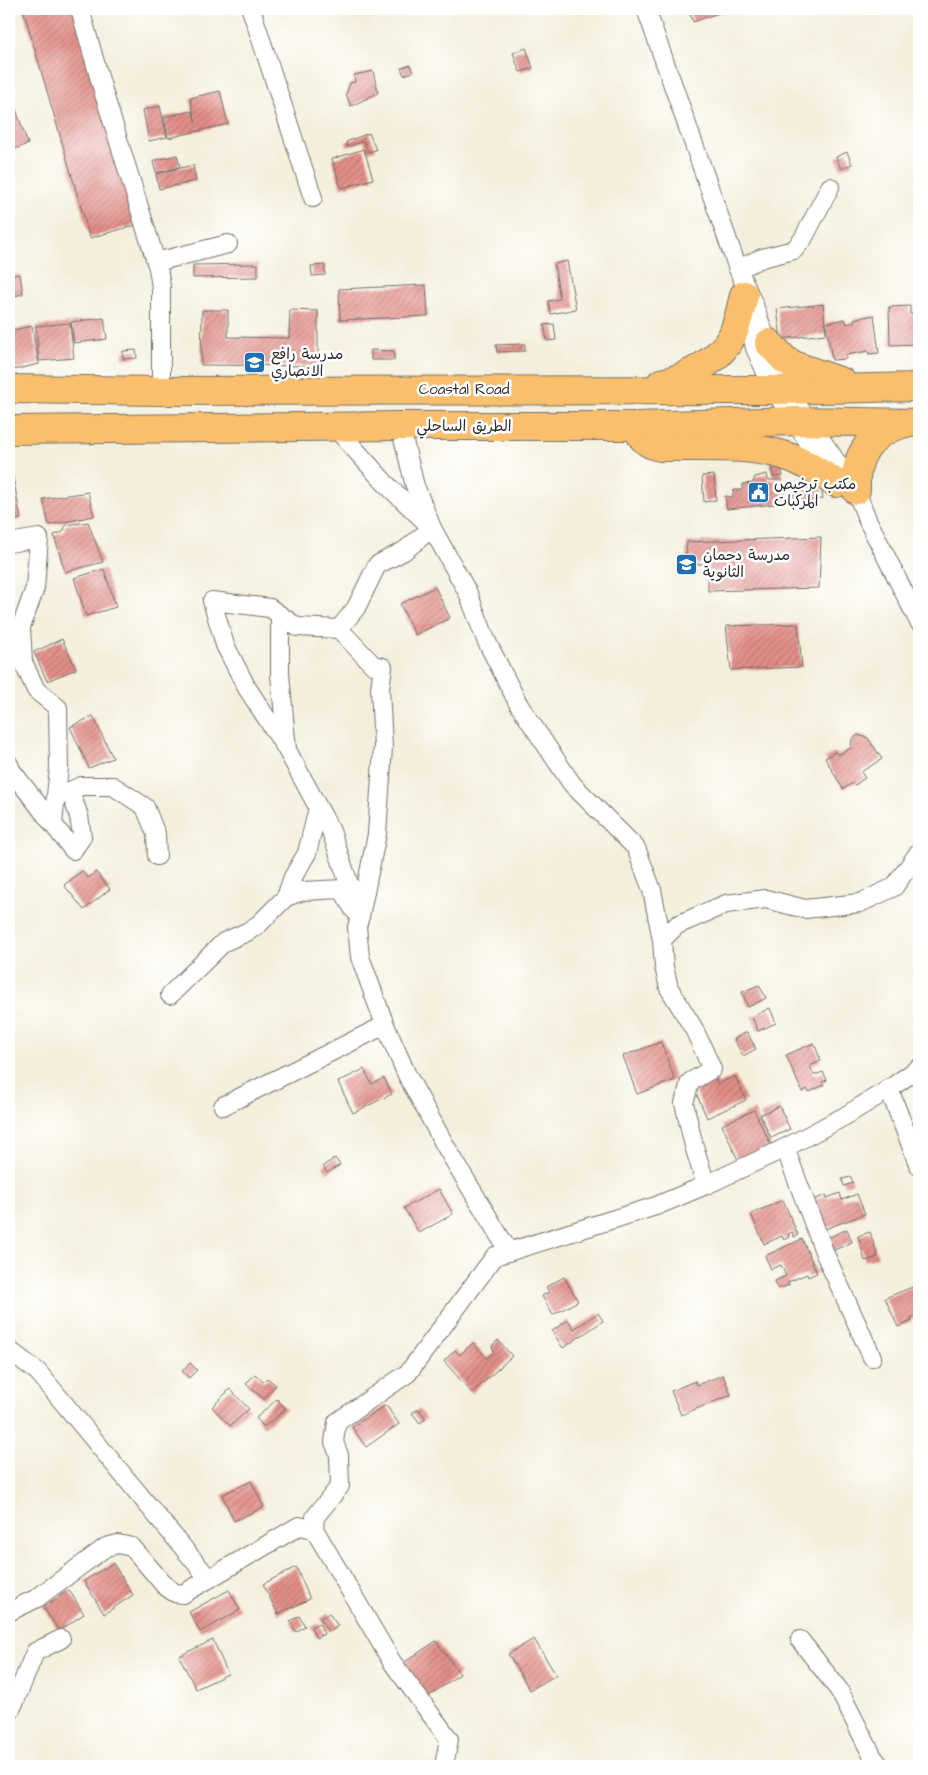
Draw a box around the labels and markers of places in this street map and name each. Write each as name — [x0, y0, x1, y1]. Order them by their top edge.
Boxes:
place label: مدرسة رافع الانصاري — [271, 344, 343, 382]
school or university icon: مدرسة رافع الانصاري — [243, 351, 267, 375]
place label: مكتب ترخيص المركبات — [774, 474, 856, 512]
public building icon: مكتب ترخيص المركبات — [746, 481, 770, 505]
place label: مدرسة دحمان الثانوية — [703, 545, 790, 583]
school or university icon: مدرسة دحمان الثانوية — [675, 552, 699, 576]

